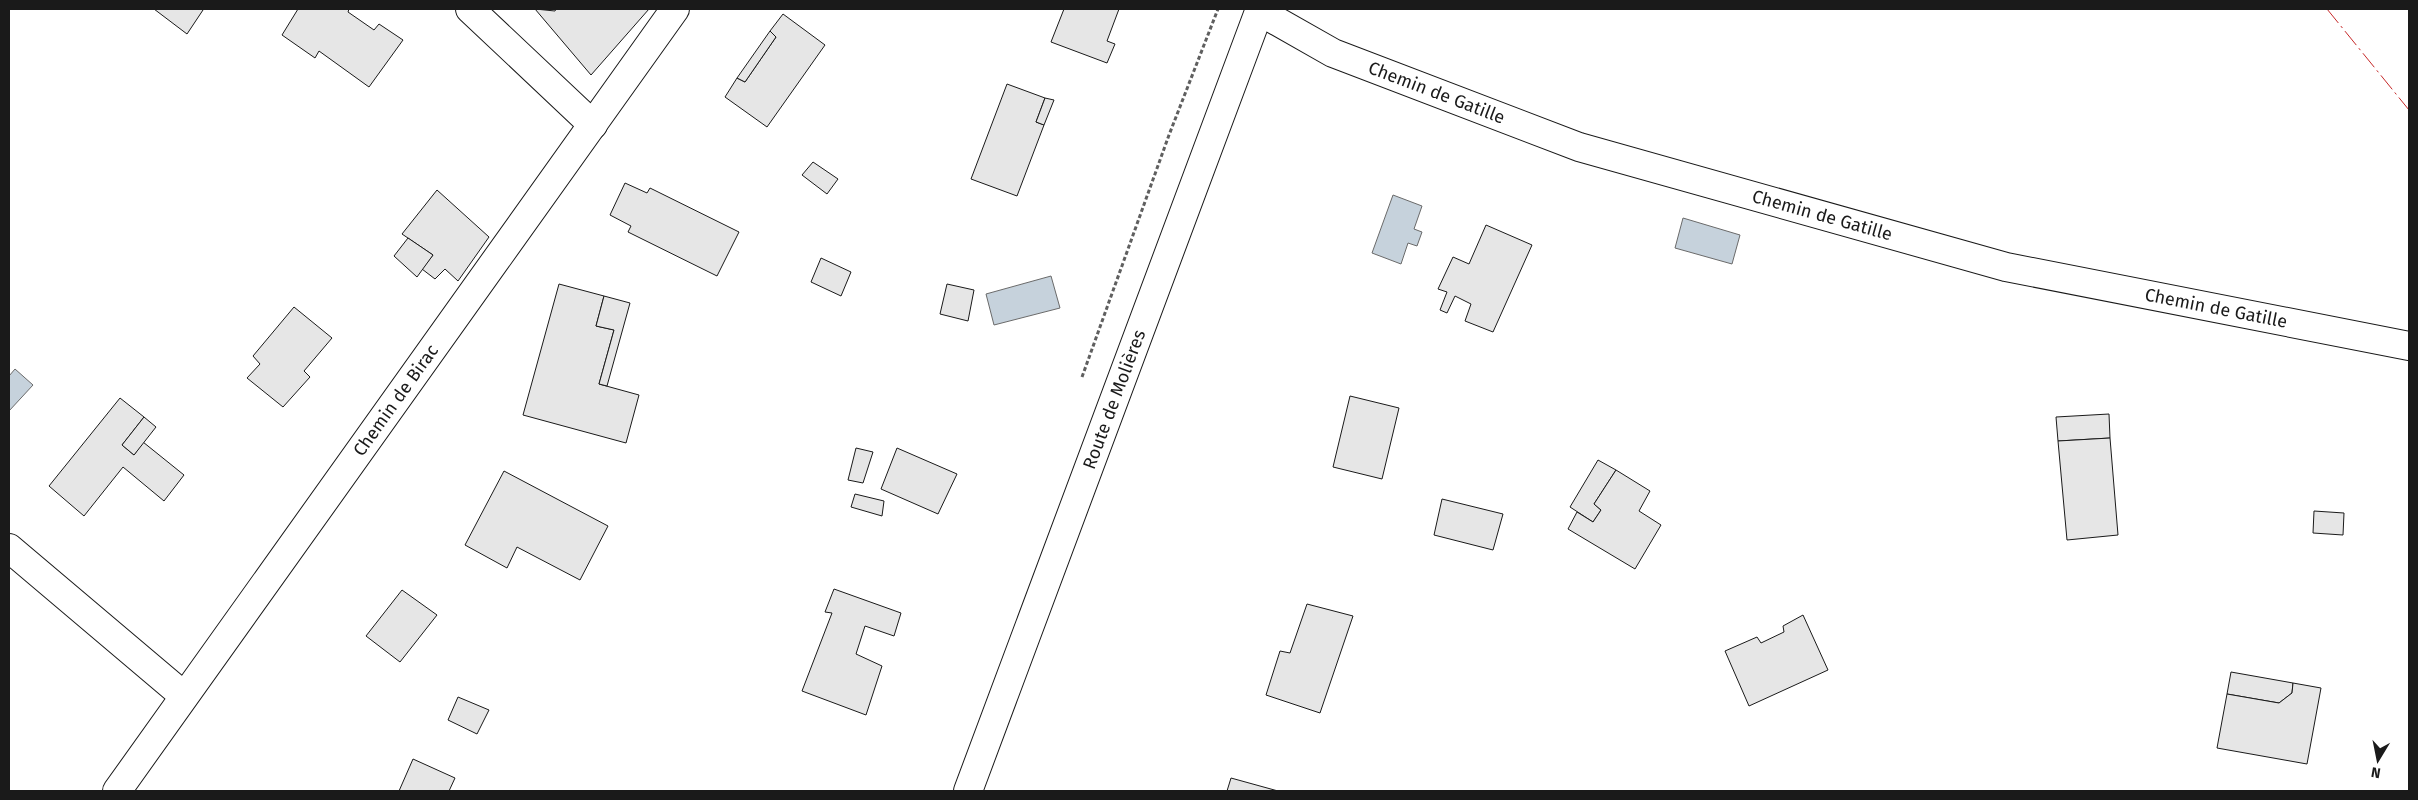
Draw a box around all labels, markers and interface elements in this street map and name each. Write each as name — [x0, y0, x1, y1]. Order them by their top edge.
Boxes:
street label: Chemin de Gatille — [1365, 57, 1508, 129]
street label: Chemin de Gatille — [1750, 185, 1895, 245]
street label: Chemin de Gatille — [2143, 283, 2289, 333]
street label: Route de Molières — [1078, 327, 1150, 472]
street label: Chemin de Birac — [348, 340, 443, 460]
north arrow — [2353, 735, 2403, 785]
text: N — [2370, 763, 2382, 781]

